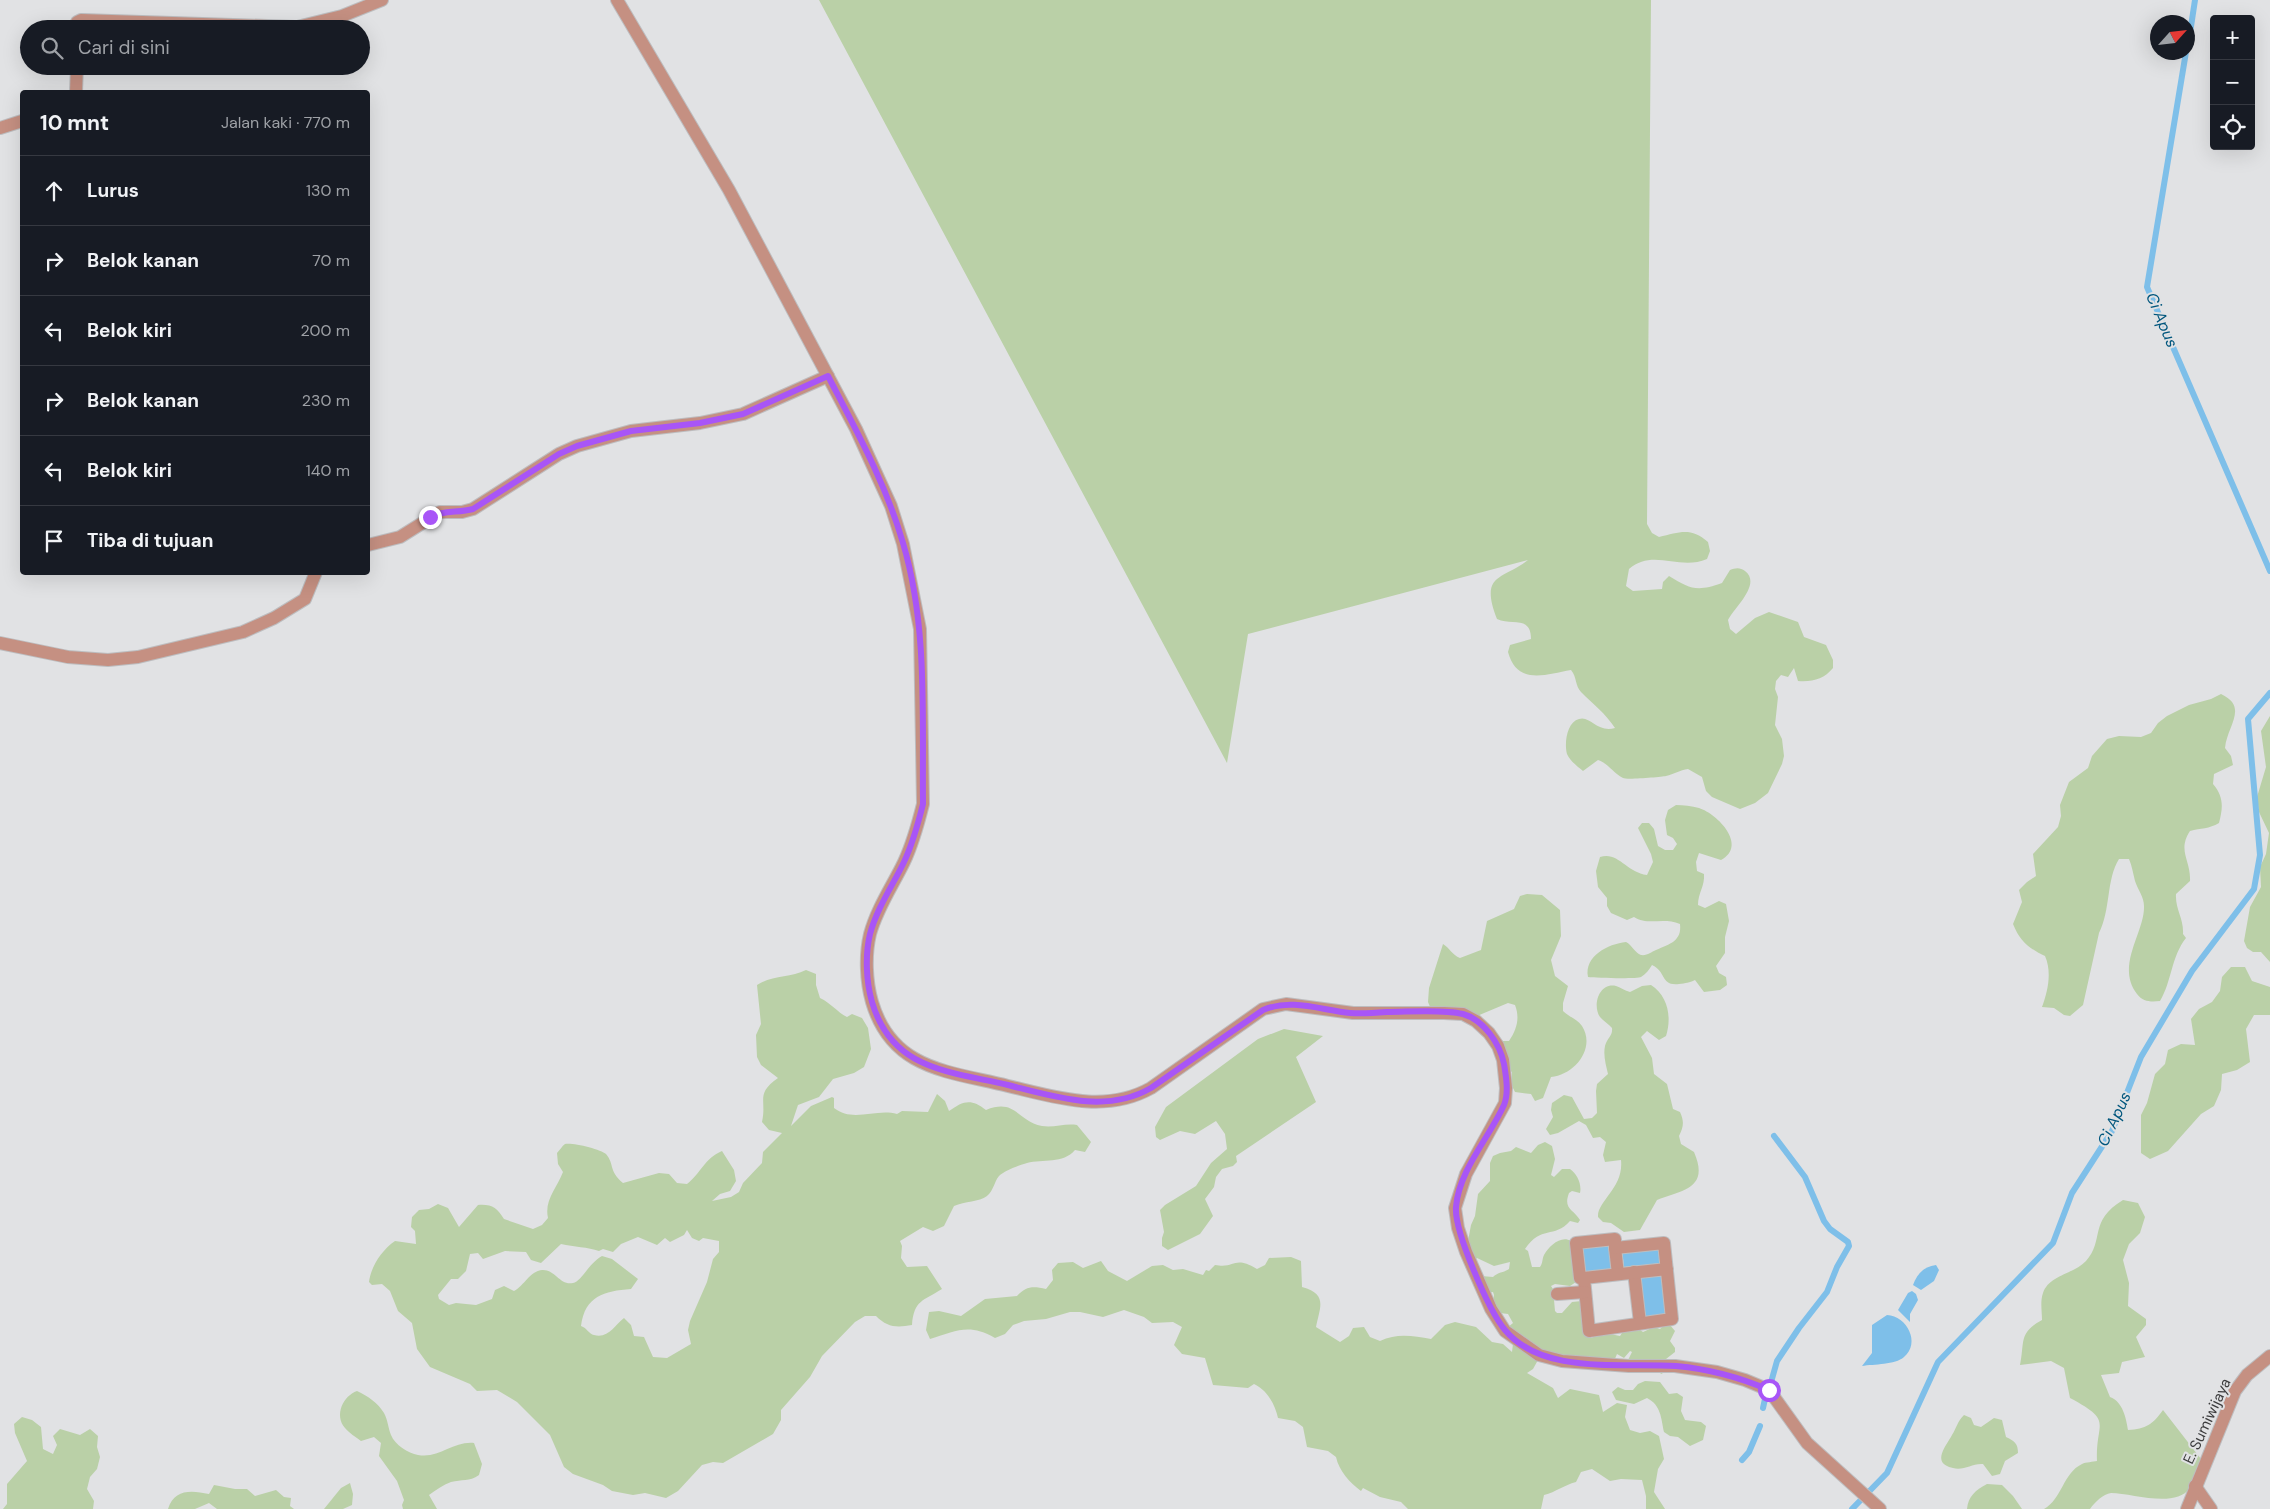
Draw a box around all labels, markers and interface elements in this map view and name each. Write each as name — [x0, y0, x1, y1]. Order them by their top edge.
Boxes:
north arrow — [2150, 15, 2195, 60]
map controls — [2210, 15, 2255, 150]
button: + — [2210, 15, 2255, 60]
search box — [20, 20, 370, 75]
icon: search — [38, 34, 66, 62]
text: Cari di sini — [78, 35, 170, 60]
button: − — [2210, 60, 2255, 105]
button: locate — [2210, 105, 2255, 150]
text: 10 mnt — [40, 109, 109, 137]
text: Jalan kaki · 770 m — [221, 112, 350, 133]
icon: ahead — [40, 177, 68, 205]
text: Lurus — [87, 178, 139, 203]
text: 130 m — [306, 180, 350, 201]
icon: right — [40, 247, 68, 275]
text: Belok kanan — [87, 248, 199, 273]
text: 70 m — [312, 250, 350, 271]
water label: Ci Apus — [2141, 289, 2183, 351]
icon: left — [40, 317, 68, 345]
text: Belok kiri — [87, 318, 172, 343]
text: 200 m — [301, 320, 350, 341]
icon: right — [40, 387, 68, 415]
text: Belok kanan — [87, 388, 199, 413]
text: 230 m — [302, 390, 350, 411]
icon: left — [40, 457, 68, 485]
text: Belok kiri — [87, 458, 172, 483]
text: 140 m — [306, 460, 350, 481]
route end — [419, 506, 442, 529]
icon: arrive — [40, 527, 68, 555]
text: Tiba di tujuan — [87, 528, 213, 553]
water label: Ci Apus — [2092, 1088, 2136, 1150]
street label: E. Sumiwijaya — [2178, 1375, 2236, 1467]
route start — [1758, 1379, 1781, 1402]

